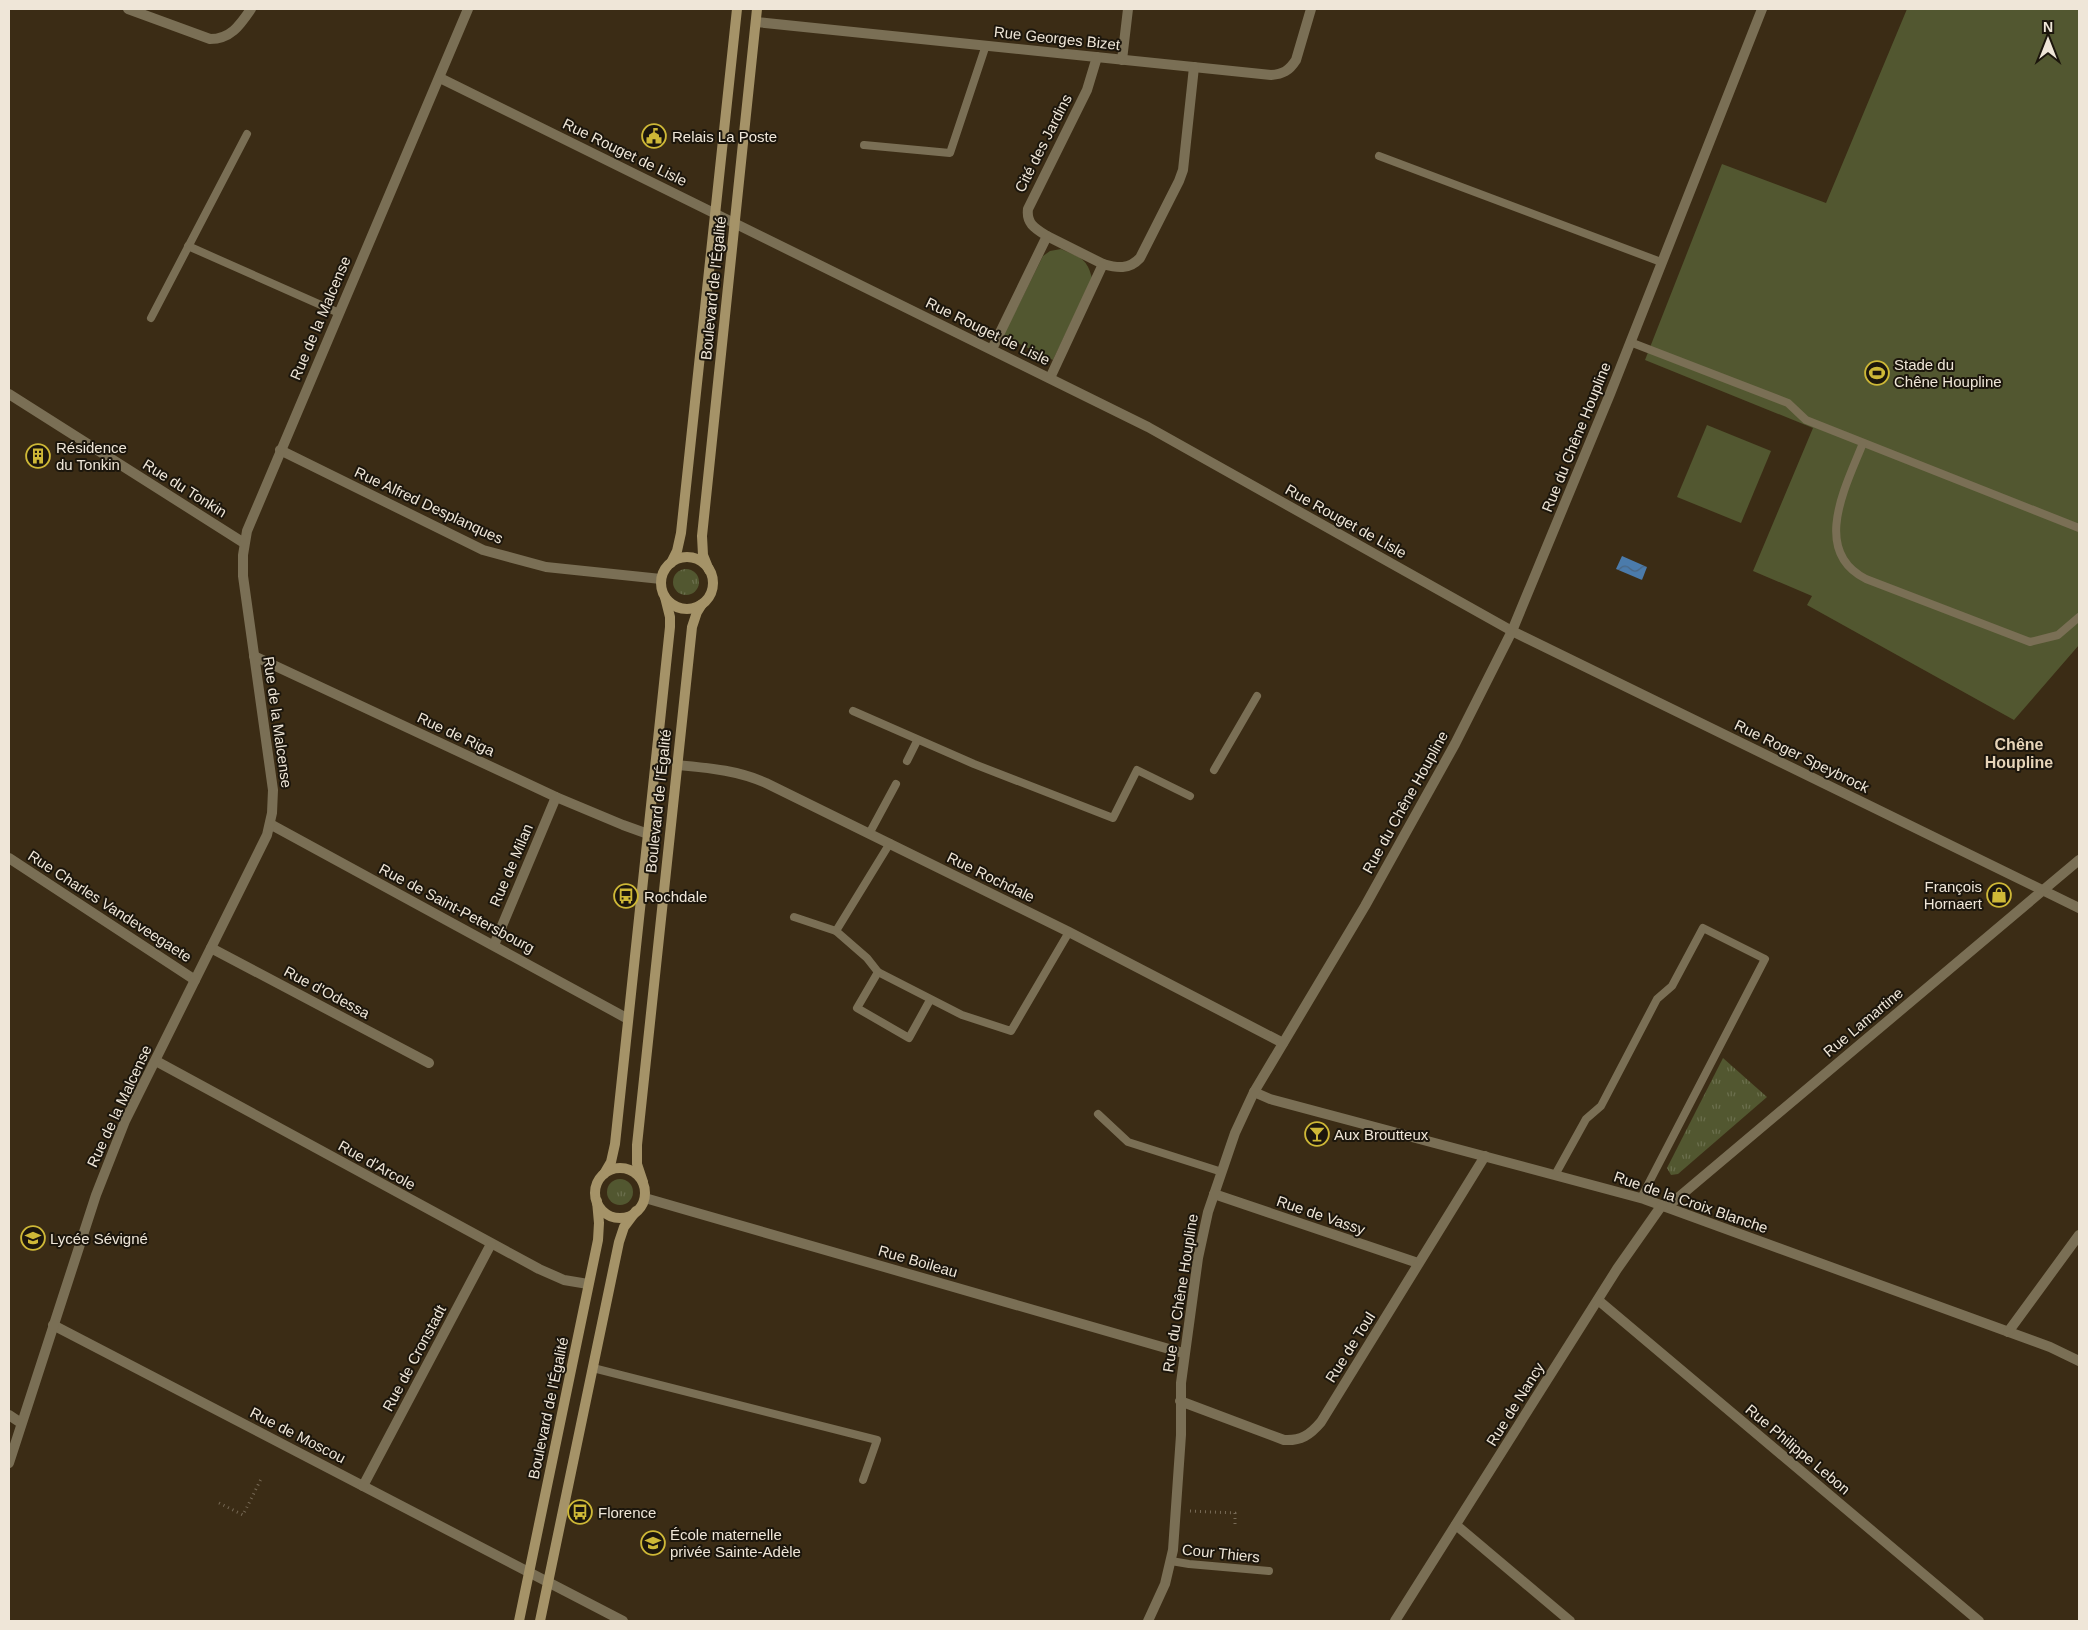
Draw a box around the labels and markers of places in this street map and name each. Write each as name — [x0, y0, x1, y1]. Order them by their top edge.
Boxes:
public building icon: Relais La Poste — [641, 123, 667, 149]
place label: Relais La Poste — [672, 128, 777, 145]
place label: Stade du Chêne Houpline — [1894, 356, 2002, 390]
sports icon: Stade du Chêne Houpline — [1864, 360, 1890, 386]
place label: Résidence du Tonkin — [56, 439, 127, 473]
building icon: Résidence du Tonkin — [25, 443, 51, 469]
place label: François Hornaert — [1924, 878, 1983, 912]
shop icon: François Hornaert — [1986, 882, 2012, 908]
bus stop icon: Rochdale — [613, 883, 639, 909]
place label: Rochdale — [644, 888, 707, 905]
bar icon: Aux Broutteux — [1304, 1121, 1330, 1147]
place label: Aux Broutteux — [1334, 1126, 1429, 1143]
school or university icon: Lycée Sévigné — [20, 1225, 46, 1251]
place label: Lycée Sévigné — [50, 1230, 148, 1247]
bus stop icon: Florence — [567, 1499, 593, 1525]
place label: Florence — [598, 1504, 656, 1521]
place label: École maternelle privée Sainte-Adèle — [670, 1526, 801, 1560]
school or university icon: École maternelle privée Sainte-Adèle — [640, 1530, 666, 1556]

